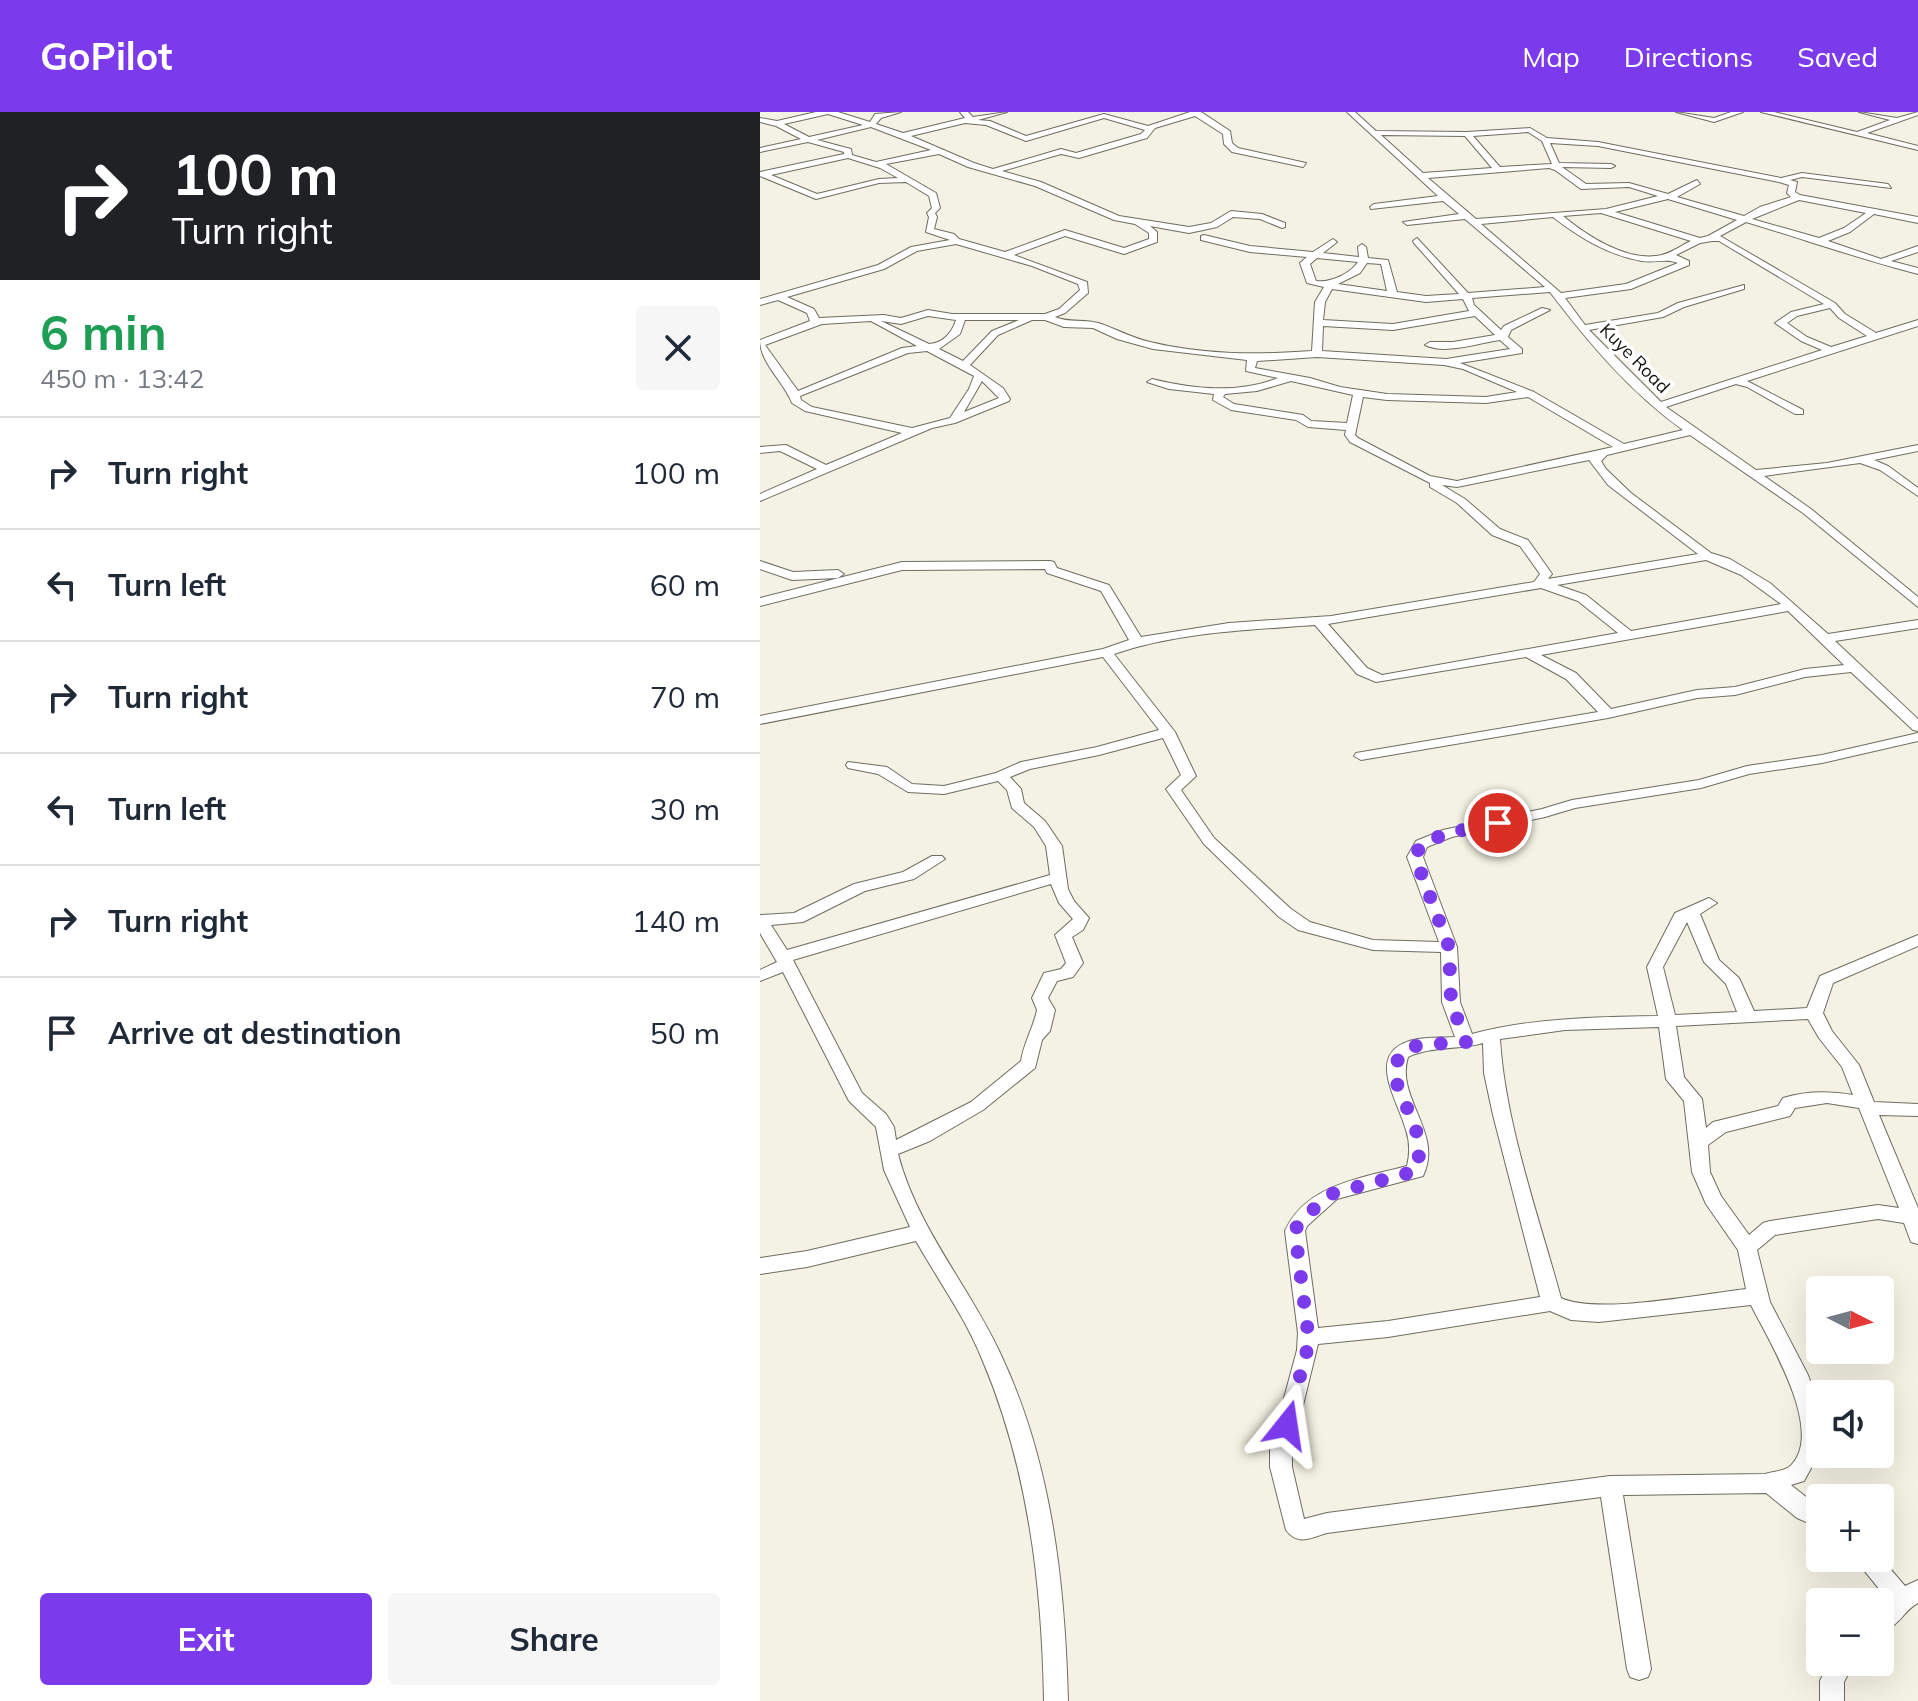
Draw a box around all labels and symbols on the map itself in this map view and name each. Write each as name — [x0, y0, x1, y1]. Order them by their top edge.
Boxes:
street label: Kuye Road — [1595, 318, 1675, 398]
pin — [1464, 789, 1532, 857]
north arrow — [1806, 1276, 1894, 1364]
position arrow — [1245, 1383, 1329, 1467]

